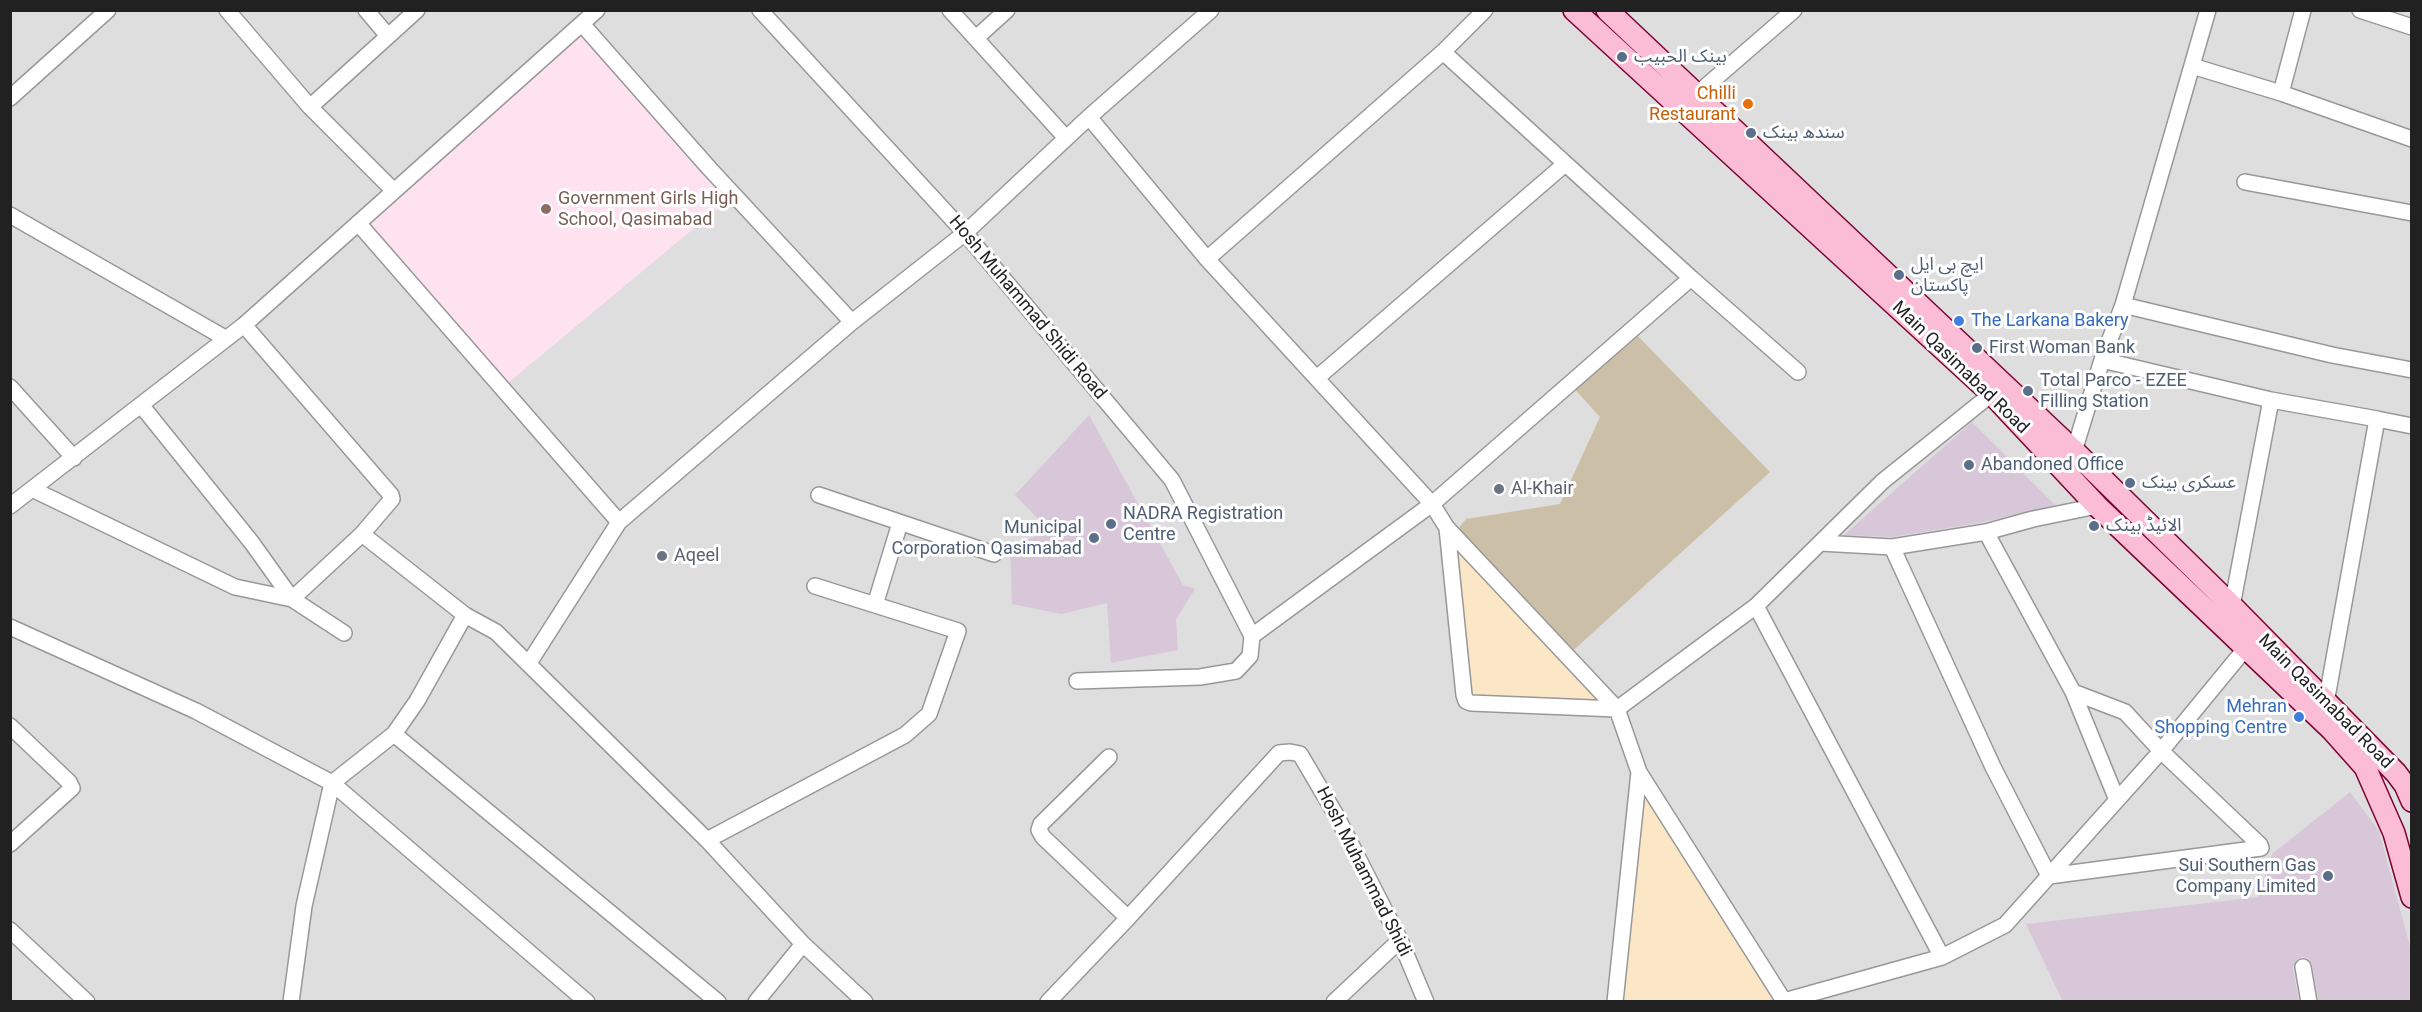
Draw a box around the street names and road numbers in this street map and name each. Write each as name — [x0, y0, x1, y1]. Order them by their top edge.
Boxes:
street label: Hosh Muhammad Shidi Road — [944, 212, 1110, 404]
street label: Main Qasimabad Road — [1887, 297, 2033, 439]
street label: Main Qasimabad Road — [2253, 630, 2397, 774]
street label: Hosh Muhammad Shidi — [1311, 784, 1415, 960]

